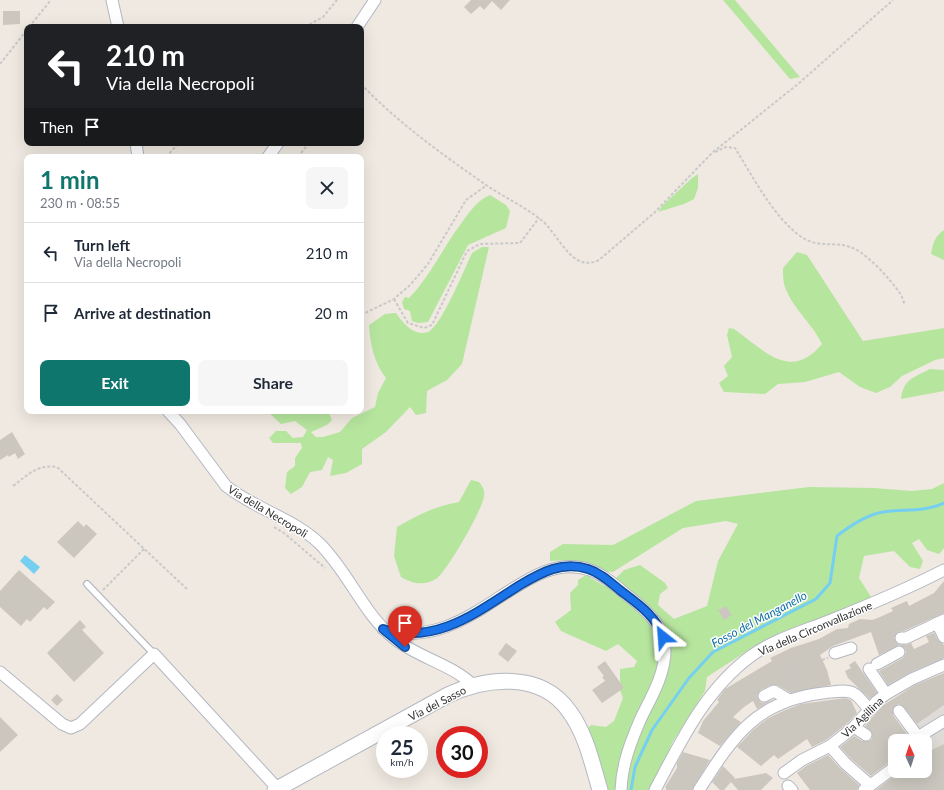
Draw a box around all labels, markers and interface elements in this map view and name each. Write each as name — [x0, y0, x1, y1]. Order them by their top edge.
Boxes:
text: 210 m — [106, 38, 185, 72]
icon: left — [40, 40, 92, 92]
text: Via della Necropoli — [106, 72, 255, 94]
icon: arrive — [81, 116, 103, 138]
text: Then — [40, 118, 73, 136]
text: 1 min — [40, 165, 100, 194]
button: close — [306, 167, 348, 209]
text: 230 m · 08:55 — [40, 195, 120, 211]
text: Turn left — [74, 236, 130, 254]
icon: left — [40, 242, 62, 264]
text: 210 m — [306, 244, 348, 262]
text: Via della Necropoli — [74, 254, 181, 270]
icon: arrive — [40, 302, 62, 324]
text: Arrive at destination — [74, 304, 211, 322]
text: 20 m — [314, 304, 348, 322]
button: Exit — [40, 360, 190, 406]
button: Share — [198, 360, 348, 406]
street label: Via della Necropoli — [226, 482, 311, 540]
water label: Fosso del Manganello — [708, 587, 810, 651]
street label: Via della Circonvallazione — [756, 598, 874, 658]
pin — [388, 606, 422, 647]
icon: arrive — [394, 612, 416, 634]
position arrow — [642, 616, 684, 658]
street label: Via del Sasso — [406, 683, 468, 723]
street label: Via Agillina — [838, 694, 886, 740]
speed limit sign: 30 — [436, 726, 488, 778]
north arrow — [888, 734, 932, 778]
map controls — [888, 734, 932, 778]
text: 25 — [390, 735, 414, 759]
text: km/h — [390, 756, 414, 768]

